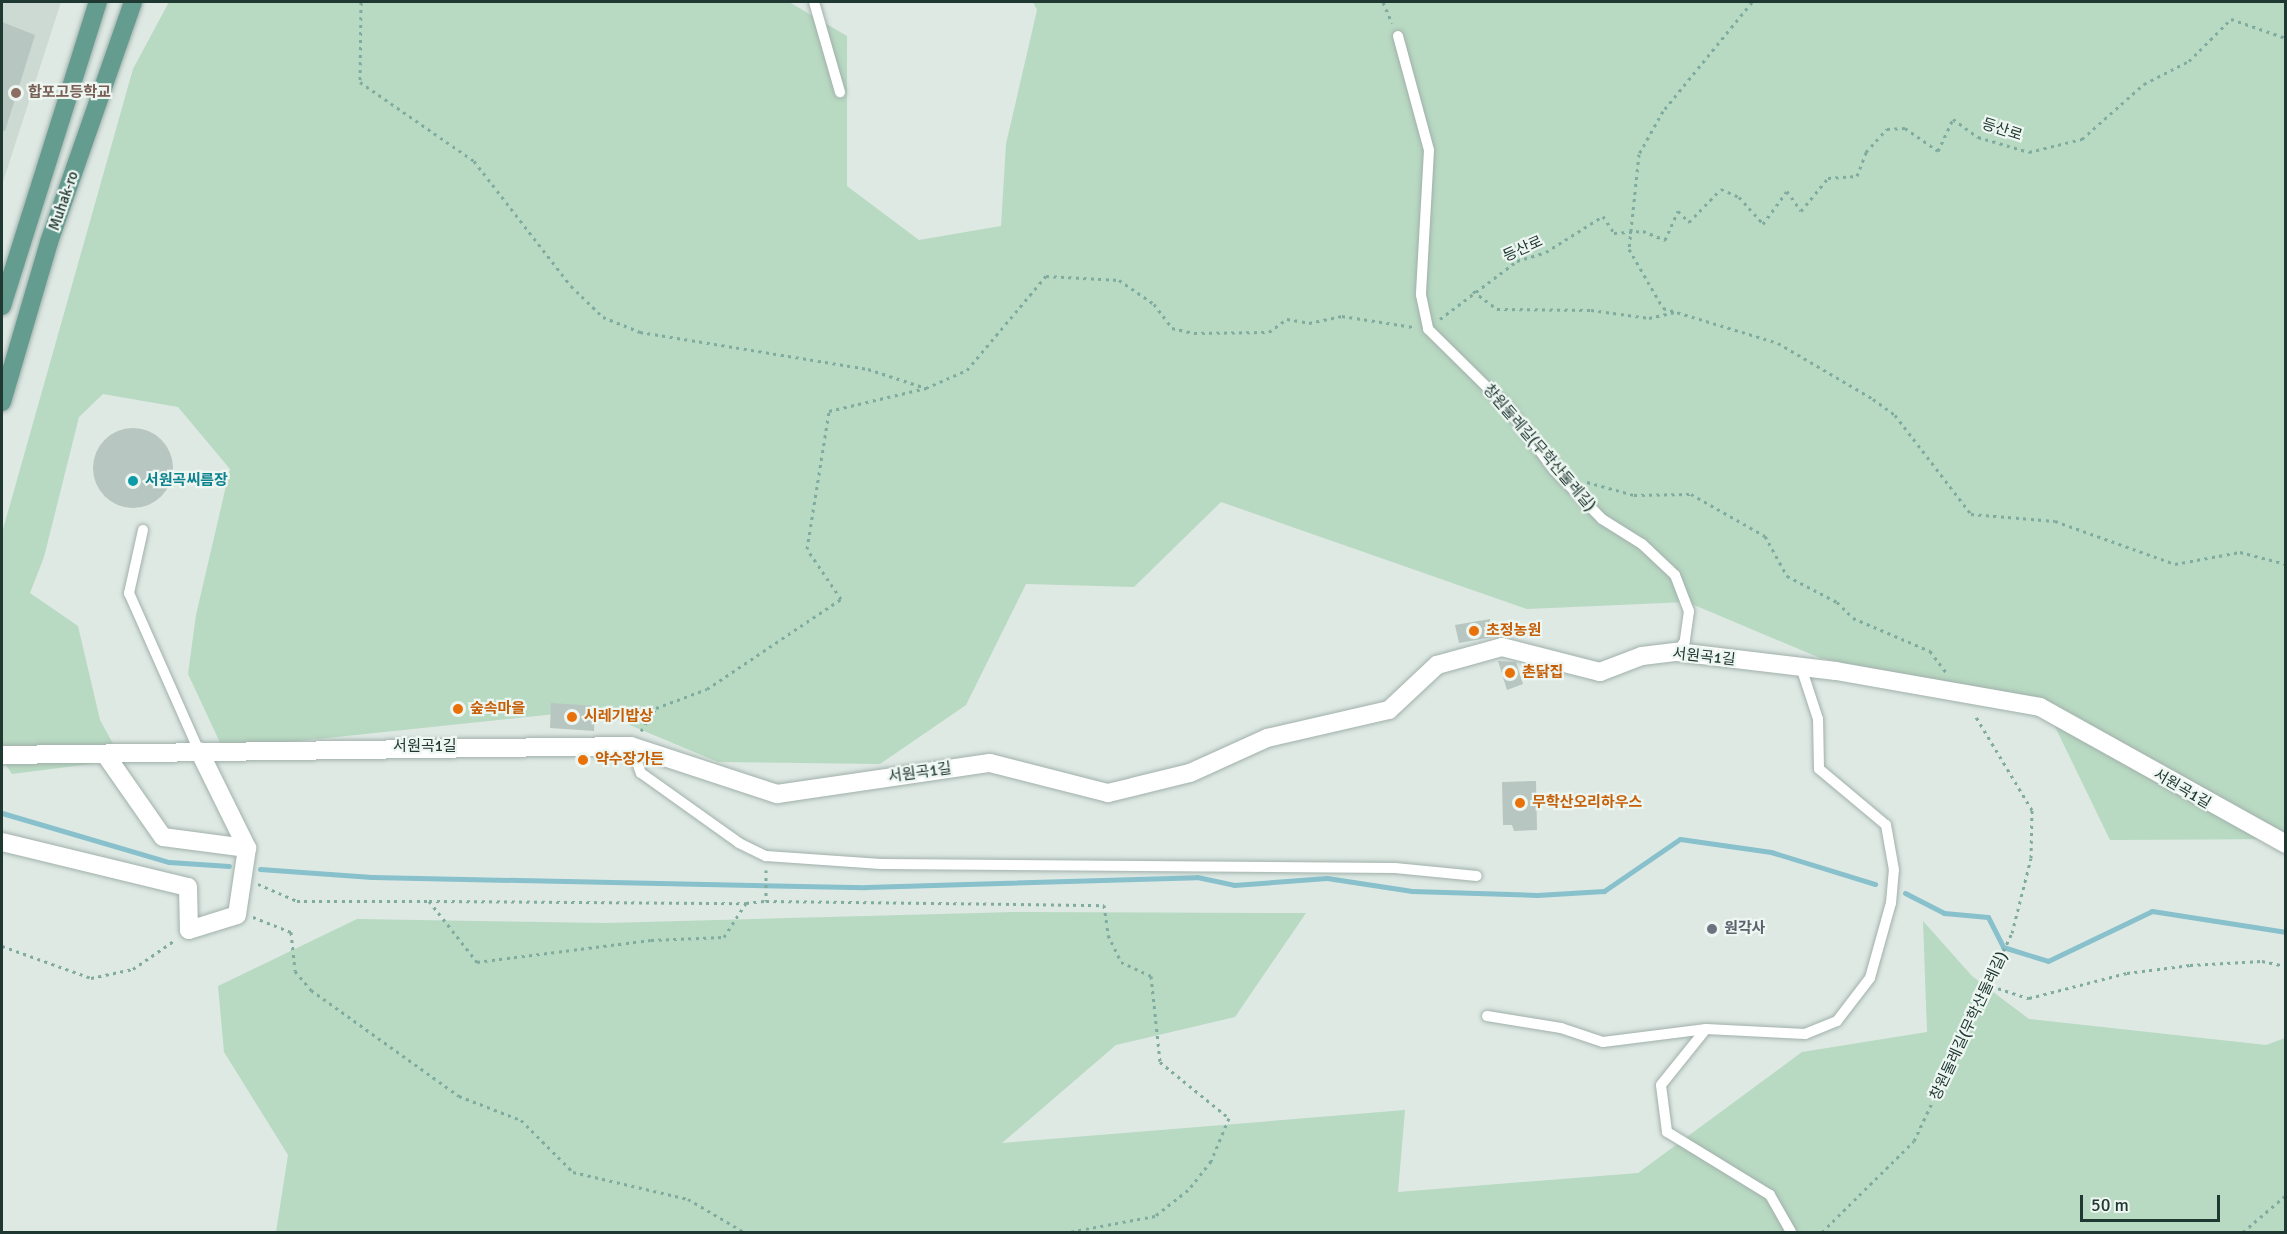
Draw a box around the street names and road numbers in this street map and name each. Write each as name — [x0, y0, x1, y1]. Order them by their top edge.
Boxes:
street label: 등산로 — [1980, 115, 2024, 145]
street label: Muhak-ro — [45, 169, 83, 233]
street label: 등산로 — [1500, 232, 1546, 266]
street label: 창원둘레길(무학산둘레길) — [1479, 381, 1599, 515]
street label: 서원곡1길 — [1672, 645, 1736, 669]
street label: 서원곡1길 — [393, 738, 457, 756]
street label: 서원곡1길 — [887, 760, 953, 786]
street label: 서원곡1길 — [2150, 765, 2214, 813]
street label: 창원둘레길(무학산둘레길) — [1927, 949, 2011, 1103]

